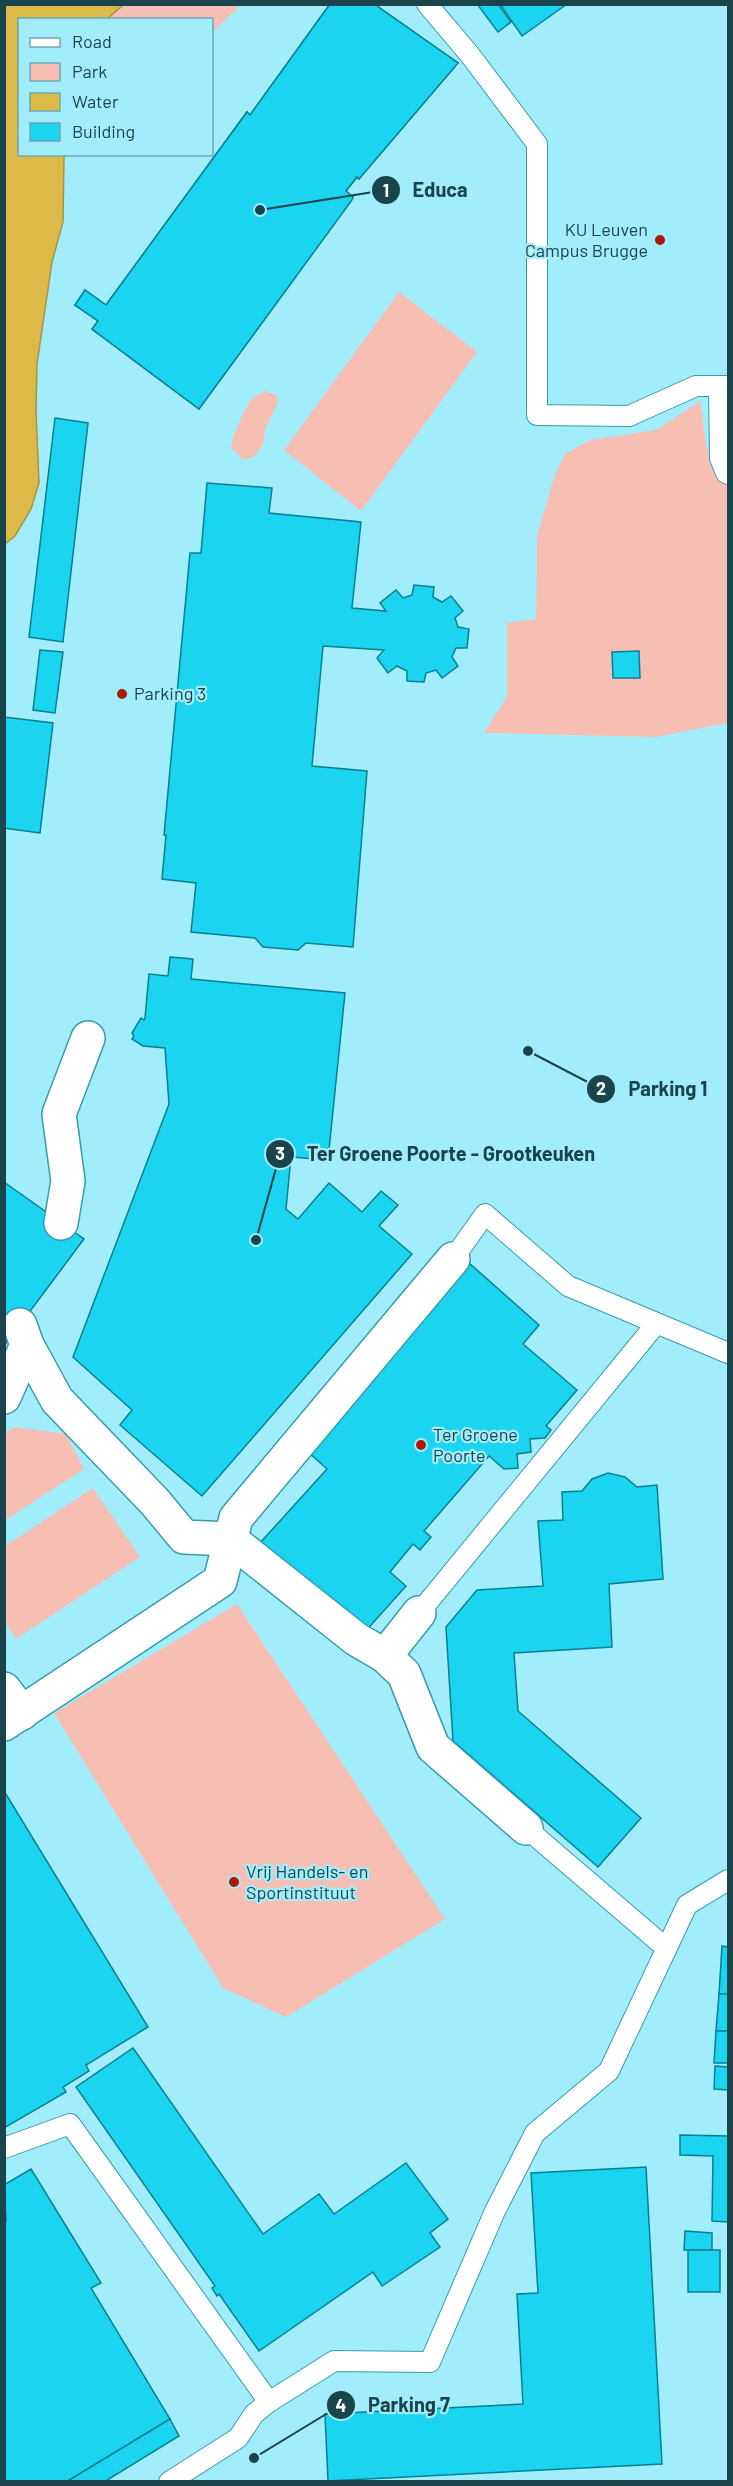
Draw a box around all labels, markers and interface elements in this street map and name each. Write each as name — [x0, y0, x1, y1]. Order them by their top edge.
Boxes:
legend — [18, 18, 213, 156]
text: Road — [72, 30, 112, 52]
text: Park — [72, 60, 107, 82]
text: Water — [72, 90, 119, 112]
text: Building — [72, 120, 135, 142]
callout: Educa — [371, 171, 480, 209]
text: Educa — [412, 177, 468, 201]
text: 1 — [383, 179, 389, 201]
place label: KU Leuven Campus Brugge — [525, 218, 648, 261]
marker: KU Leuven Campus Brugge — [653, 233, 667, 247]
place label: Parking 3 — [134, 682, 206, 704]
marker: Parking 3 — [115, 687, 129, 701]
callout: Parking 1 — [586, 1070, 719, 1108]
text: Parking 1 — [629, 1076, 707, 1100]
text: 2 — [596, 1077, 606, 1099]
callout: Ter Groene Poorte - Grootkeuken — [265, 1135, 607, 1173]
text: Ter Groene Poorte - Grootkeuken — [307, 1141, 595, 1165]
text: 3 — [275, 1142, 285, 1164]
place label: Ter Groene Poorte — [433, 1423, 518, 1466]
marker: Ter Groene Poorte — [414, 1438, 428, 1452]
place label: Vrij Handels- en Sportinstituut — [246, 1860, 368, 1903]
marker: Vrij Handels- en Sportinstituut — [227, 1875, 241, 1889]
callout: Parking 7 — [326, 2386, 462, 2424]
text: Parking 7 — [368, 2392, 450, 2416]
text: 4 — [336, 2394, 347, 2416]

